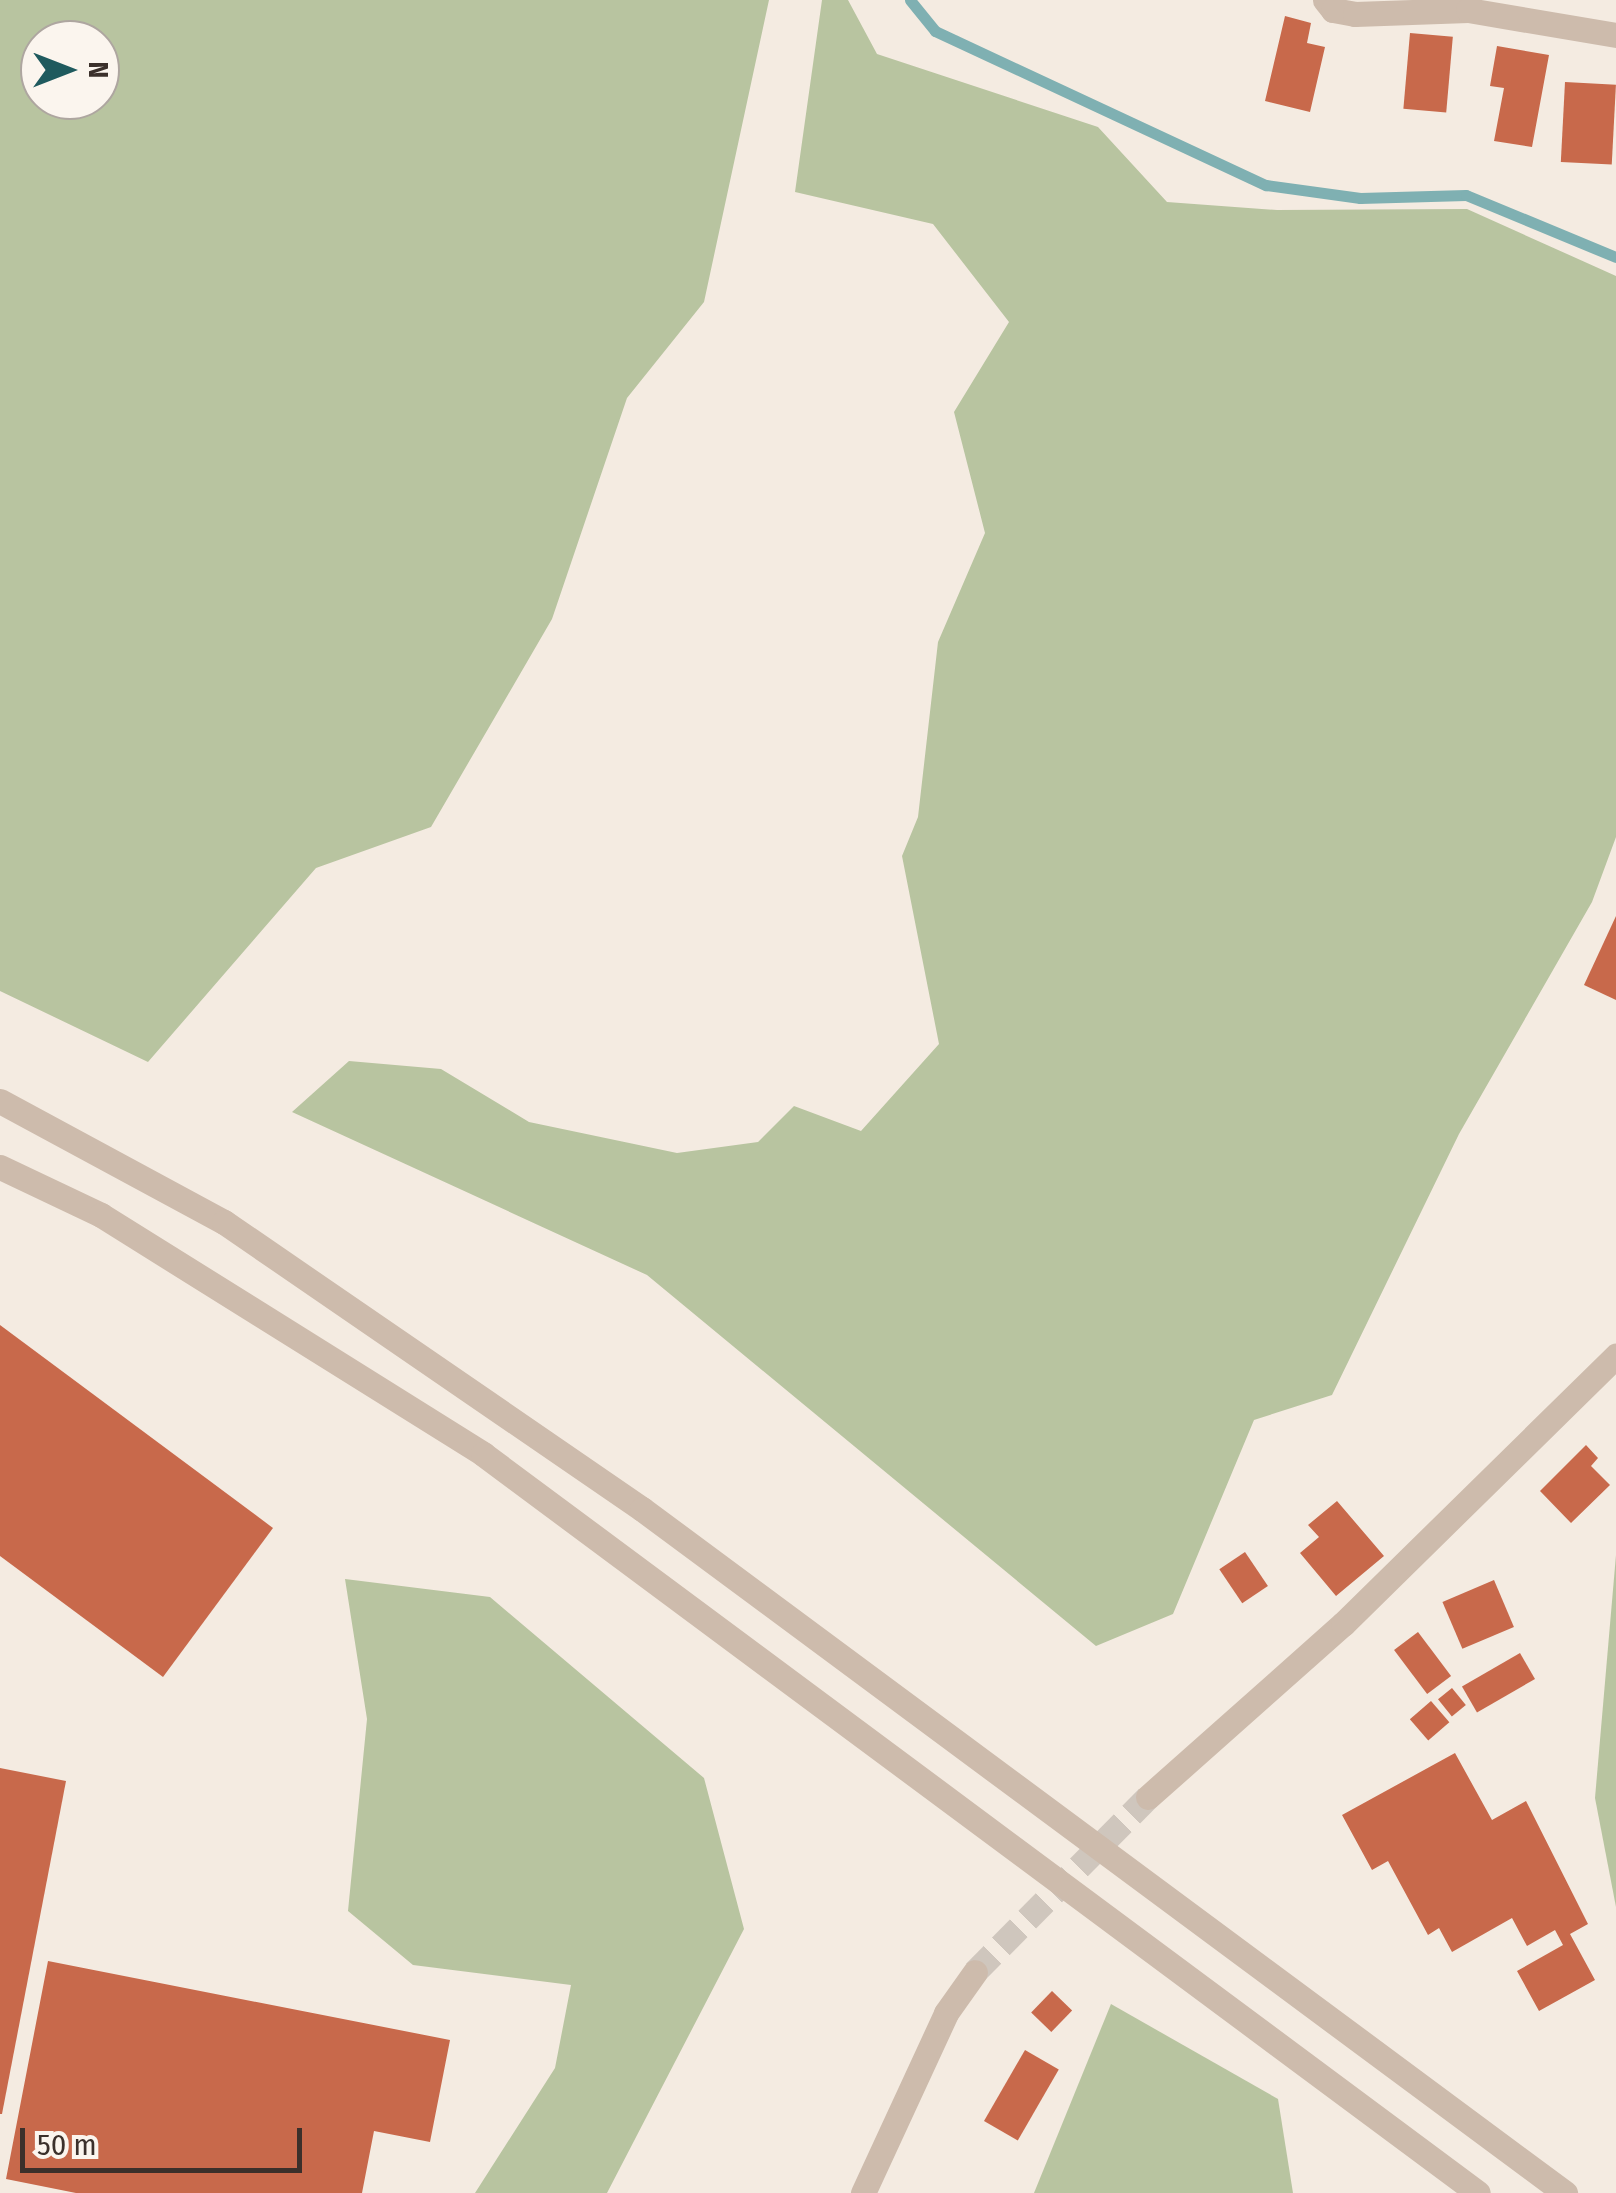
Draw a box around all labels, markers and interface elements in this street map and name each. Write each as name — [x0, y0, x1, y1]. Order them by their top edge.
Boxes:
north arrow — [20, 20, 120, 120]
text: N — [82, 62, 115, 78]
scale bar — [25, 2108, 308, 2170]
text: 50 m — [37, 2127, 97, 2163]

